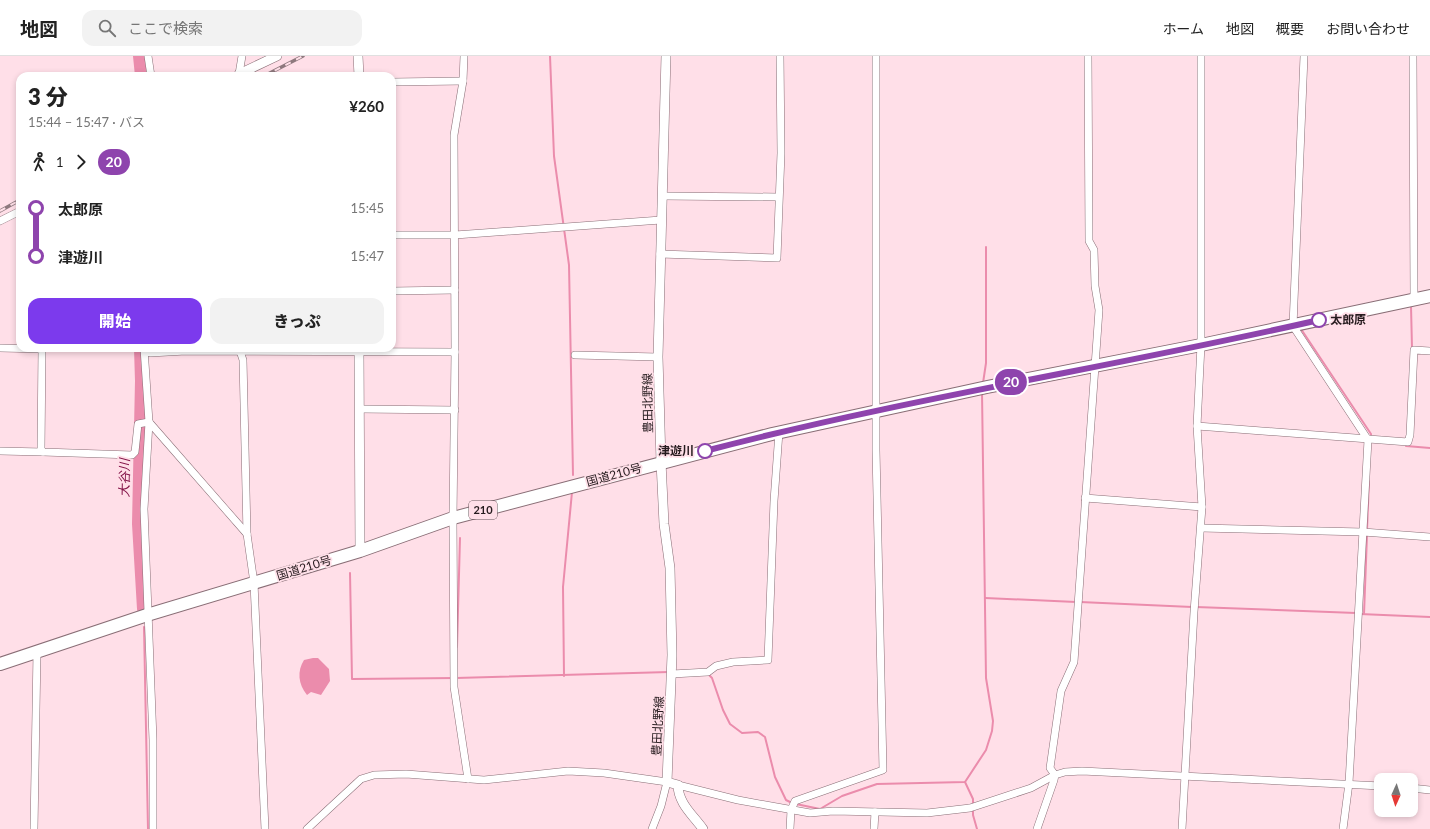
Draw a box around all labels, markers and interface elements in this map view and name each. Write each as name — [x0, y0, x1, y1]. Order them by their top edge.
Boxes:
search box — [82, 10, 362, 46]
text: 地図 — [20, 17, 58, 40]
icon: search — [96, 17, 118, 39]
text: ここで検索 — [128, 19, 203, 37]
text: ホーム — [1162, 20, 1204, 37]
text: 地図 — [1226, 20, 1254, 37]
text: 概要 — [1276, 20, 1304, 37]
text: お問い合わせ — [1326, 20, 1410, 37]
text: 3 分 — [28, 83, 68, 110]
text: ¥260 — [349, 97, 384, 115]
text: 15:44 – 15:47 · バス — [28, 114, 145, 130]
icon: walk — [28, 151, 50, 173]
icon: forward — [70, 151, 92, 173]
text: 20 — [106, 153, 122, 170]
text: 1 — [56, 154, 64, 170]
text: 太郎原 — [58, 200, 103, 218]
text: 15:45 — [351, 200, 384, 216]
text: 津遊川 — [58, 248, 103, 266]
text: 15:47 — [351, 248, 384, 264]
button: 開始 — [28, 298, 202, 344]
button: きっぷ — [210, 298, 384, 344]
marker: 太郎原 — [1311, 312, 1327, 328]
place label: 太郎原 — [1330, 312, 1366, 327]
line badge: 20 — [993, 369, 1029, 395]
street label: 豊田北野線 — [639, 373, 656, 433]
text: 20 — [1003, 373, 1019, 390]
place label: 津遊川 — [658, 443, 694, 458]
marker: 津遊川 — [697, 443, 713, 459]
water label: 大谷川 — [116, 456, 132, 498]
street label: 国道210号 — [584, 460, 643, 489]
road number: 210 — [469, 501, 497, 519]
street label: 国道210号 — [274, 552, 333, 583]
street label: 豊田北野線 — [648, 696, 667, 756]
north arrow — [1374, 773, 1418, 817]
map controls — [1374, 773, 1418, 817]

